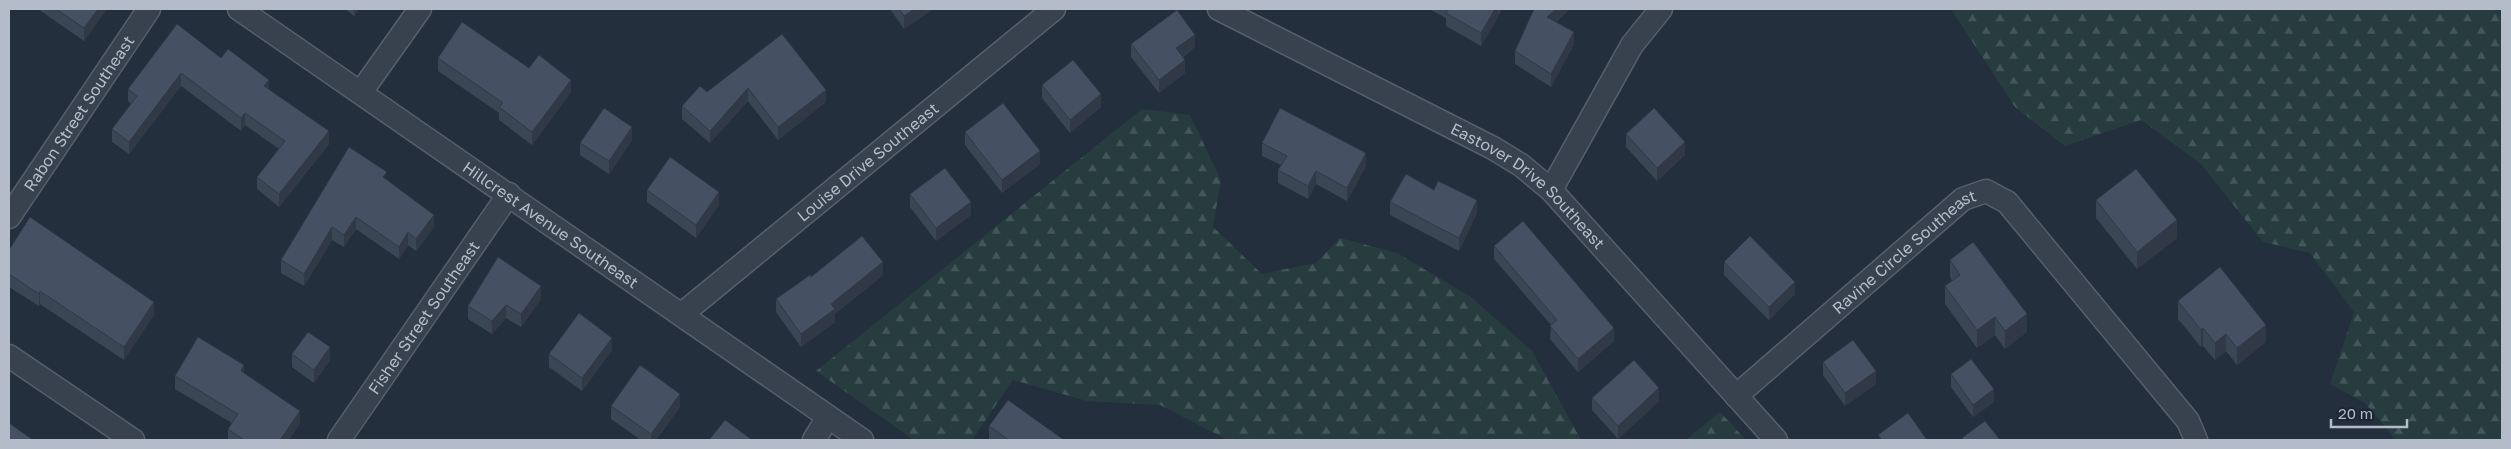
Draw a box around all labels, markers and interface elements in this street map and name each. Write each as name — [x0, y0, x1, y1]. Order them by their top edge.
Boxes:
street label: Rabon Street Southeast — [19, 32, 138, 195]
street label: Louise Drive Southeast — [793, 98, 942, 226]
street label: Eastover Drive Southeast — [1447, 118, 1609, 253]
street label: Hillcrest Avenue Southeast — [459, 157, 642, 292]
street label: Ravine Circle Southeast — [1828, 185, 1979, 318]
street label: Fisher Street Southeast — [364, 237, 484, 398]
scale bar — [2331, 396, 2407, 428]
text: 20 m — [2338, 404, 2373, 422]

